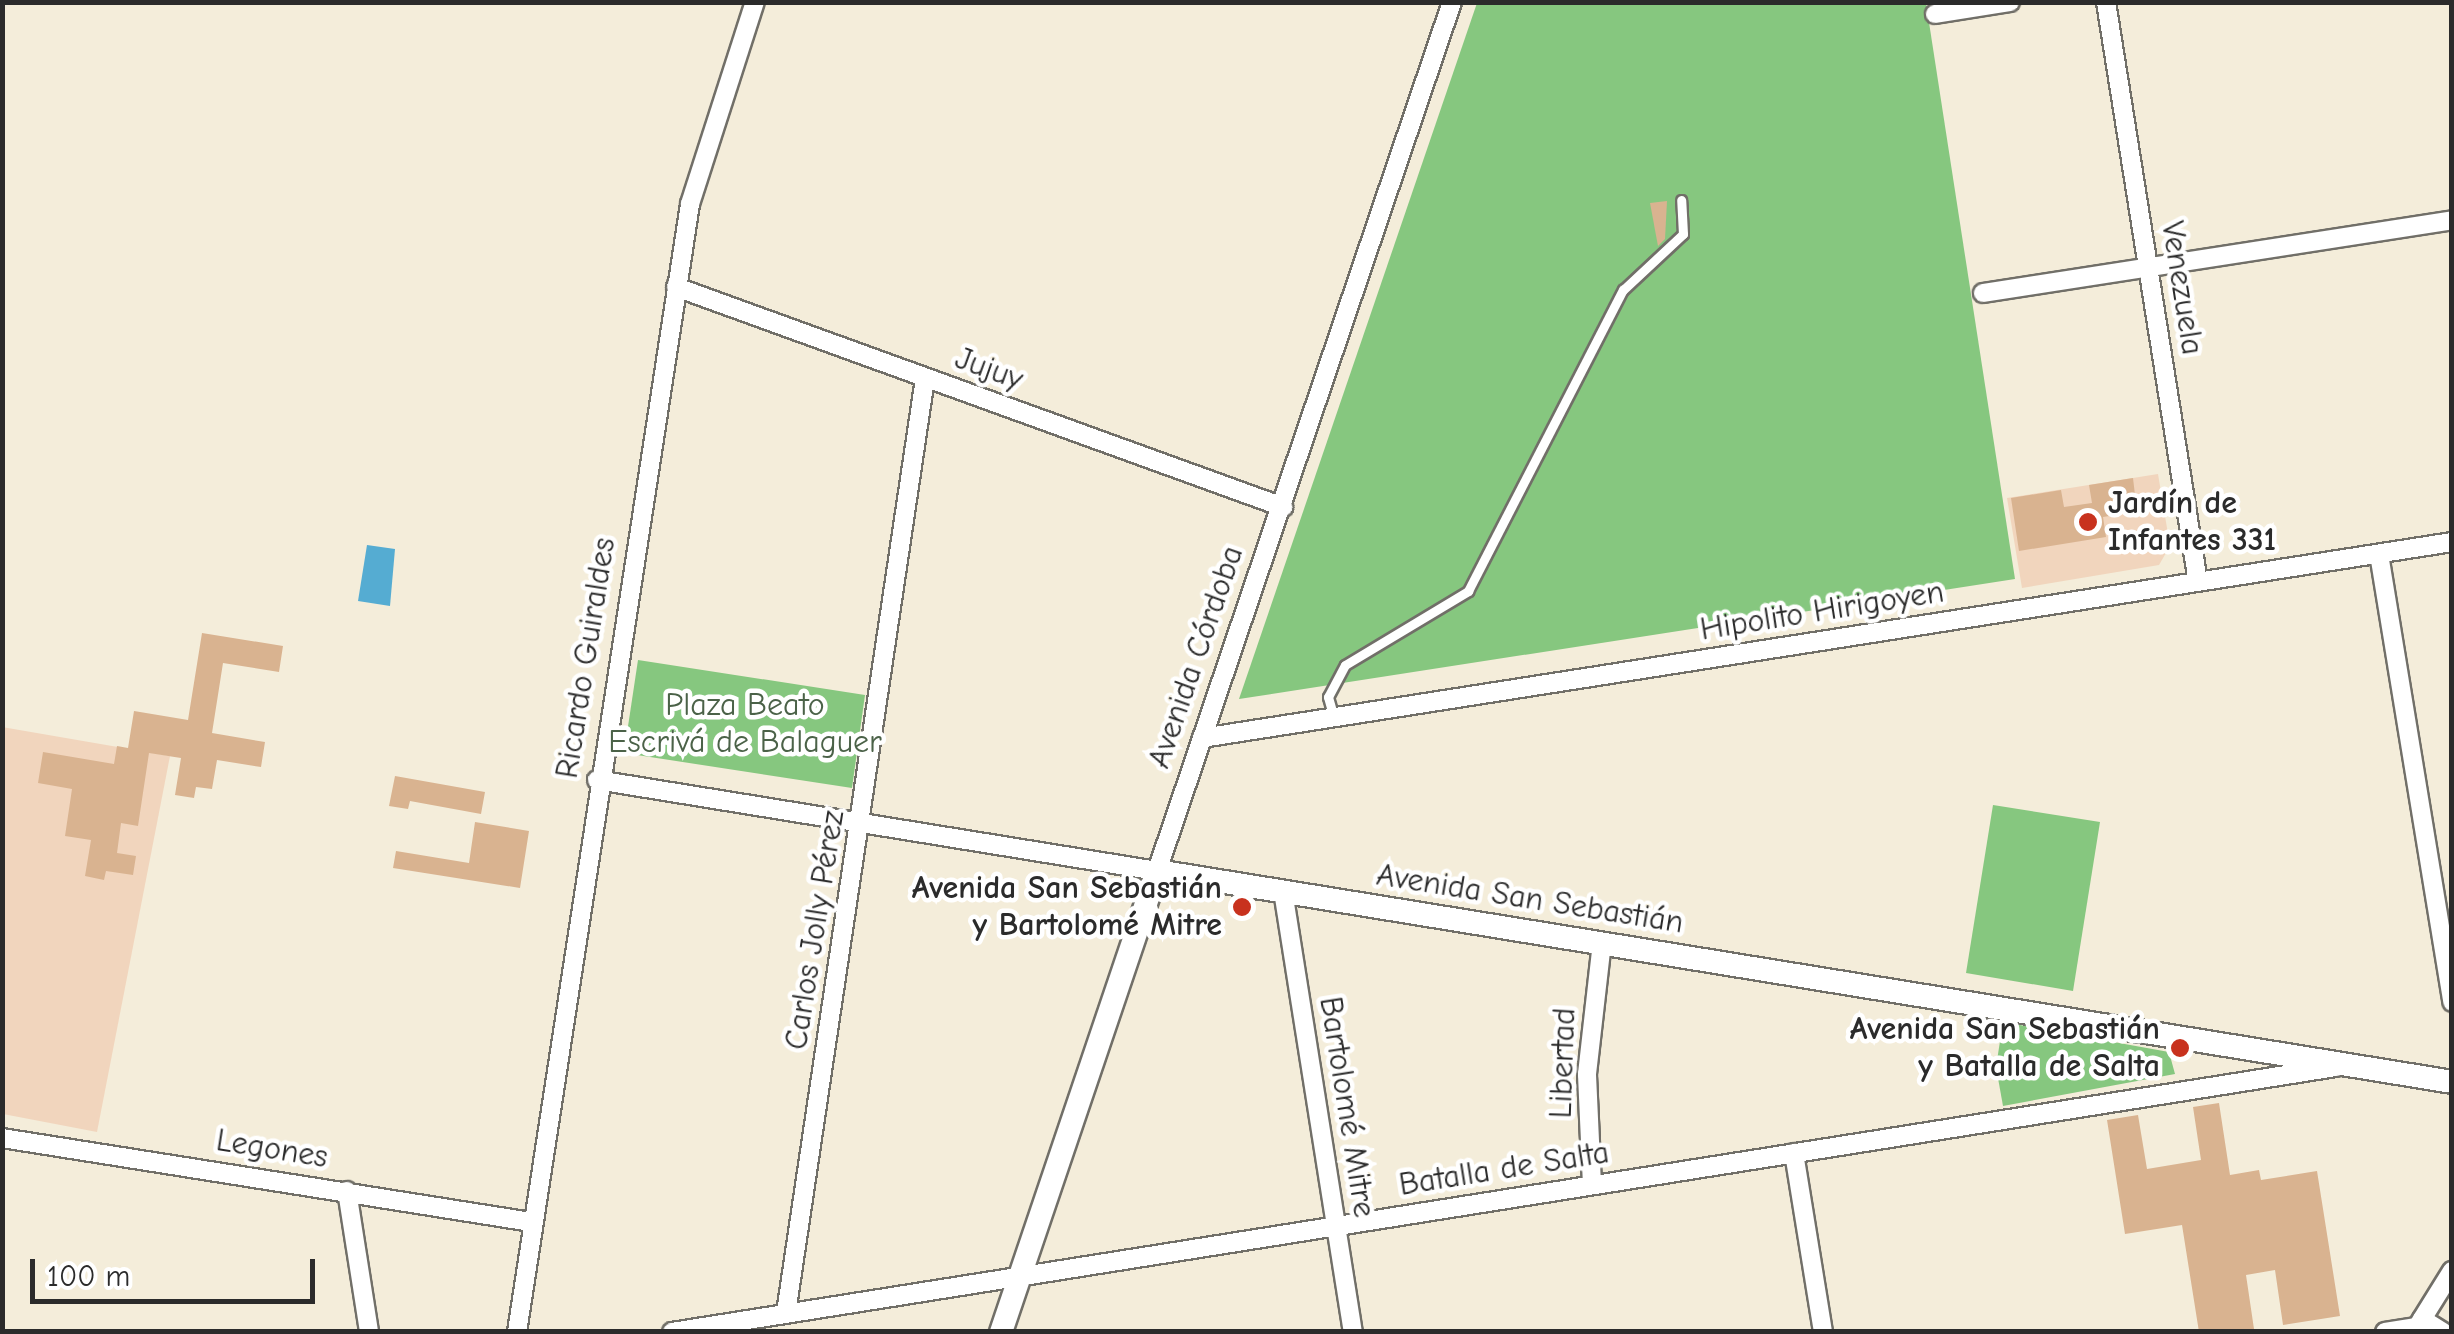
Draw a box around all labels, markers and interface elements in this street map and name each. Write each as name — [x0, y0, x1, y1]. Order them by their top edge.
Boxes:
street label: Venezuela — [2152, 218, 2212, 358]
street label: Jujuy — [950, 339, 1028, 399]
place label: Jardín de Infantes 331 — [2108, 485, 2276, 560]
marker: Jardín de Infantes 331 — [2077, 511, 2099, 533]
street label: Ricardo Guiraldes — [548, 535, 624, 781]
street label: Avenida Córdoba — [1140, 541, 1252, 773]
street label: Hipolito Hirigoyen — [1697, 573, 1947, 649]
park label: Plaza Beato Escrivá de Balaguer — [608, 687, 882, 762]
street label: Carlos Jolly Pérez — [777, 808, 853, 1052]
street label: Avenida San Sebastián — [1374, 856, 1686, 942]
place label: Avenida San Sebastián y Bartolomé Mitre — [912, 870, 1222, 945]
marker: Avenida San Sebastián y Bartolomé Mitre — [1231, 896, 1253, 918]
street label: Bartolomé Mitre — [1311, 994, 1383, 1220]
street label: Libertad — [1542, 1007, 1584, 1119]
place label: Avenida San Sebastián y Batalla de Salta — [1850, 1011, 2160, 1086]
marker: Avenida San Sebastián y Batalla de Salta — [2169, 1037, 2191, 1059]
street label: Legones — [213, 1121, 331, 1177]
street label: Batalla de Salta — [1396, 1133, 1612, 1205]
scale bar — [35, 1239, 320, 1301]
text: 100 m — [47, 1259, 130, 1294]

